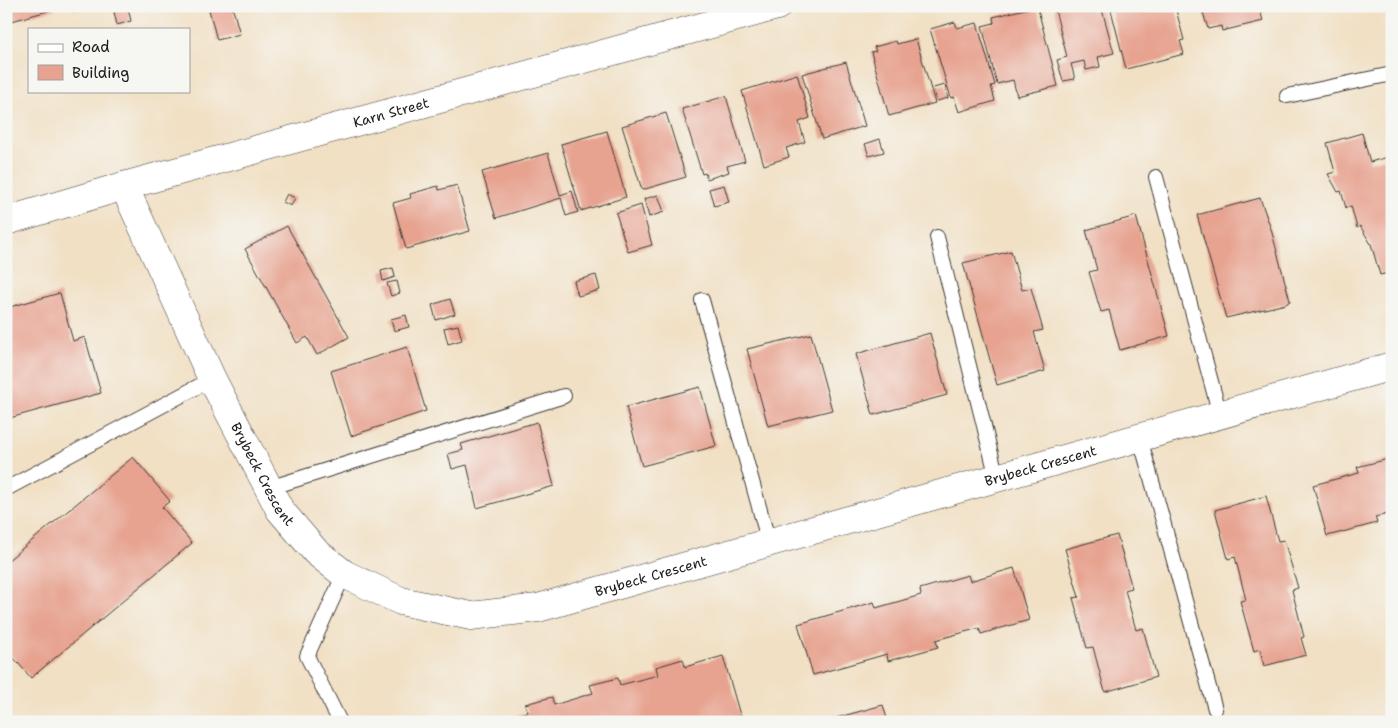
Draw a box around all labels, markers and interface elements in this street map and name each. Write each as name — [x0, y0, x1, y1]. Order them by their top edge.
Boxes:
legend — [28, 28, 190, 92]
text: Road — [72, 37, 110, 57]
text: Building — [72, 63, 129, 83]
street label: Karn Street — [351, 93, 431, 131]
street label: Brybeck Crescent — [227, 419, 299, 530]
street label: Brybeck Crescent — [982, 441, 1099, 490]
street label: Brybeck Crescent — [593, 552, 709, 600]

